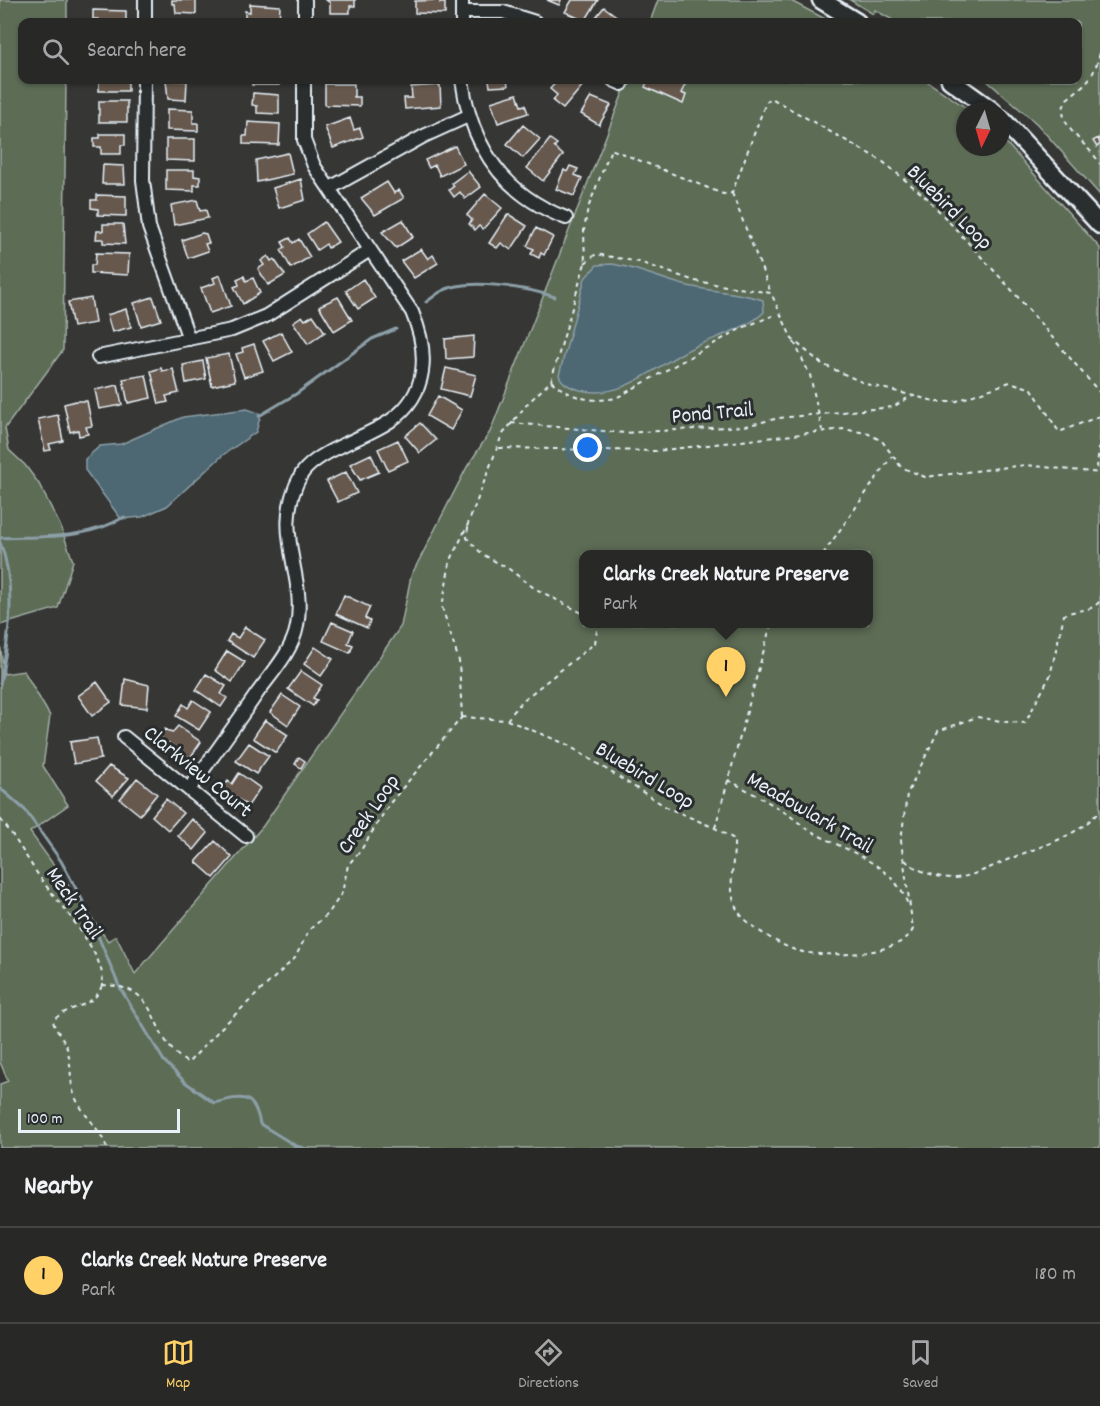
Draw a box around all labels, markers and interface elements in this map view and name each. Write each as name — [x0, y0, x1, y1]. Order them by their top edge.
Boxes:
search box — [18, 18, 1082, 84]
icon: search — [39, 35, 72, 68]
text: Search here — [87, 36, 186, 67]
north arrow — [956, 102, 1010, 156]
street label: Bluebird Loop — [898, 158, 999, 259]
street label: Pond Trail — [670, 395, 754, 433]
your location — [573, 433, 602, 462]
popup — [579, 550, 873, 628]
text: Clarks Creek Nature Preserve — [603, 560, 849, 591]
text: Park — [603, 591, 637, 619]
pin: 1 — [706, 648, 746, 697]
street label: Clarkview Court — [136, 719, 258, 826]
street label: Bluebird Loop — [589, 735, 700, 819]
street label: Meadowlark Trail — [740, 765, 878, 863]
street label: Creek Loop — [331, 769, 409, 861]
street label: Meck Trail — [37, 862, 109, 946]
scale bar — [18, 1106, 180, 1134]
text: 100 m — [27, 1108, 63, 1131]
text: Nearby — [24, 1169, 92, 1206]
text: Clarks Creek Nature Preserve — [81, 1246, 327, 1277]
text: 1 — [41, 1261, 46, 1289]
text: 180 m — [1034, 1261, 1076, 1289]
text: Park — [81, 1277, 115, 1305]
tab: Map — [162, 1336, 195, 1395]
tab: Directions — [518, 1336, 579, 1395]
tab: Saved — [902, 1336, 938, 1395]

